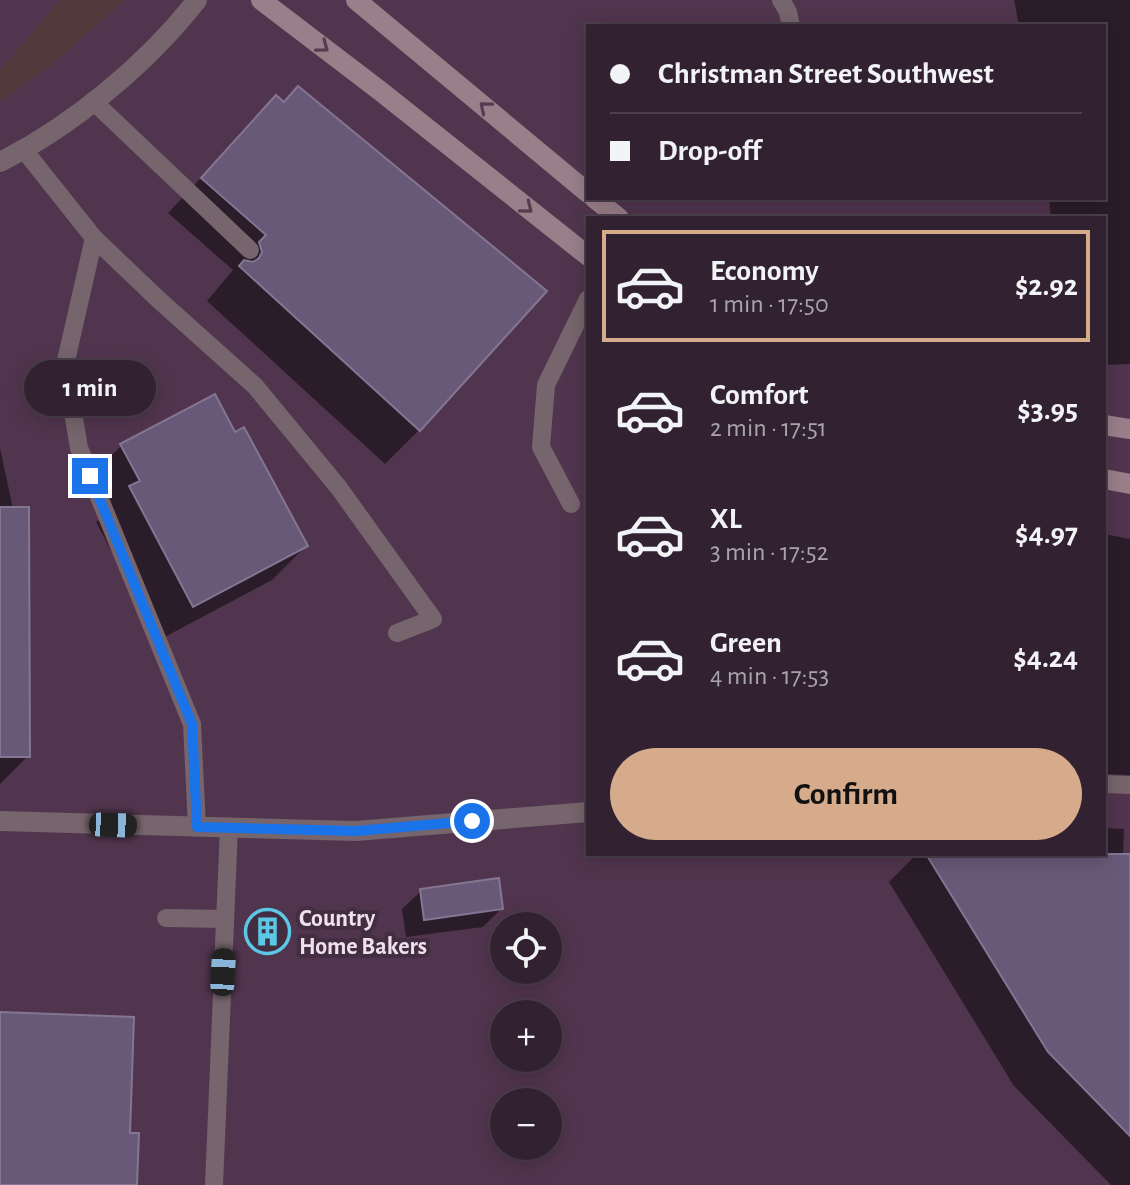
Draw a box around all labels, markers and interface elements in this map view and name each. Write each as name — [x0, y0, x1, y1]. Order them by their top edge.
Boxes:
one-way arrow — [314, 38, 329, 52]
text: Christman Street Southwest — [658, 59, 994, 89]
one-way arrow — [480, 102, 494, 117]
text: Drop-off — [658, 136, 761, 166]
one-way arrow — [518, 198, 532, 213]
icon: car — [614, 250, 686, 322]
text: Economy — [710, 256, 819, 286]
text: $2.92 — [1015, 271, 1078, 301]
text: 1 min · 17:50 — [710, 291, 829, 317]
callout: 1 min — [24, 360, 156, 416]
icon: car — [614, 374, 686, 446]
text: 1 min — [63, 375, 117, 401]
text: Comfort — [710, 380, 809, 410]
text: $3.95 — [1017, 395, 1078, 425]
text: 2 min · 17:51 — [710, 415, 827, 441]
route end — [72, 458, 108, 494]
icon: car — [614, 498, 686, 570]
text: XL — [710, 504, 742, 534]
text: $4.97 — [1015, 519, 1078, 549]
text: 3 min · 17:52 — [710, 539, 828, 565]
icon: car — [614, 622, 686, 694]
text: Green — [710, 628, 782, 658]
text: $4.24 — [1013, 643, 1078, 673]
text: 4 min · 17:53 — [710, 663, 829, 689]
button: Confirm — [610, 748, 1082, 840]
route start — [454, 803, 490, 839]
car — [89, 812, 137, 838]
place label: Country Home Bakers — [299, 907, 427, 959]
building icon: Country Home Bakers — [244, 908, 292, 956]
map controls — [490, 912, 562, 1160]
button: locate — [490, 912, 562, 984]
car — [210, 947, 236, 997]
button: + — [490, 1000, 562, 1072]
button: − — [490, 1088, 562, 1160]

